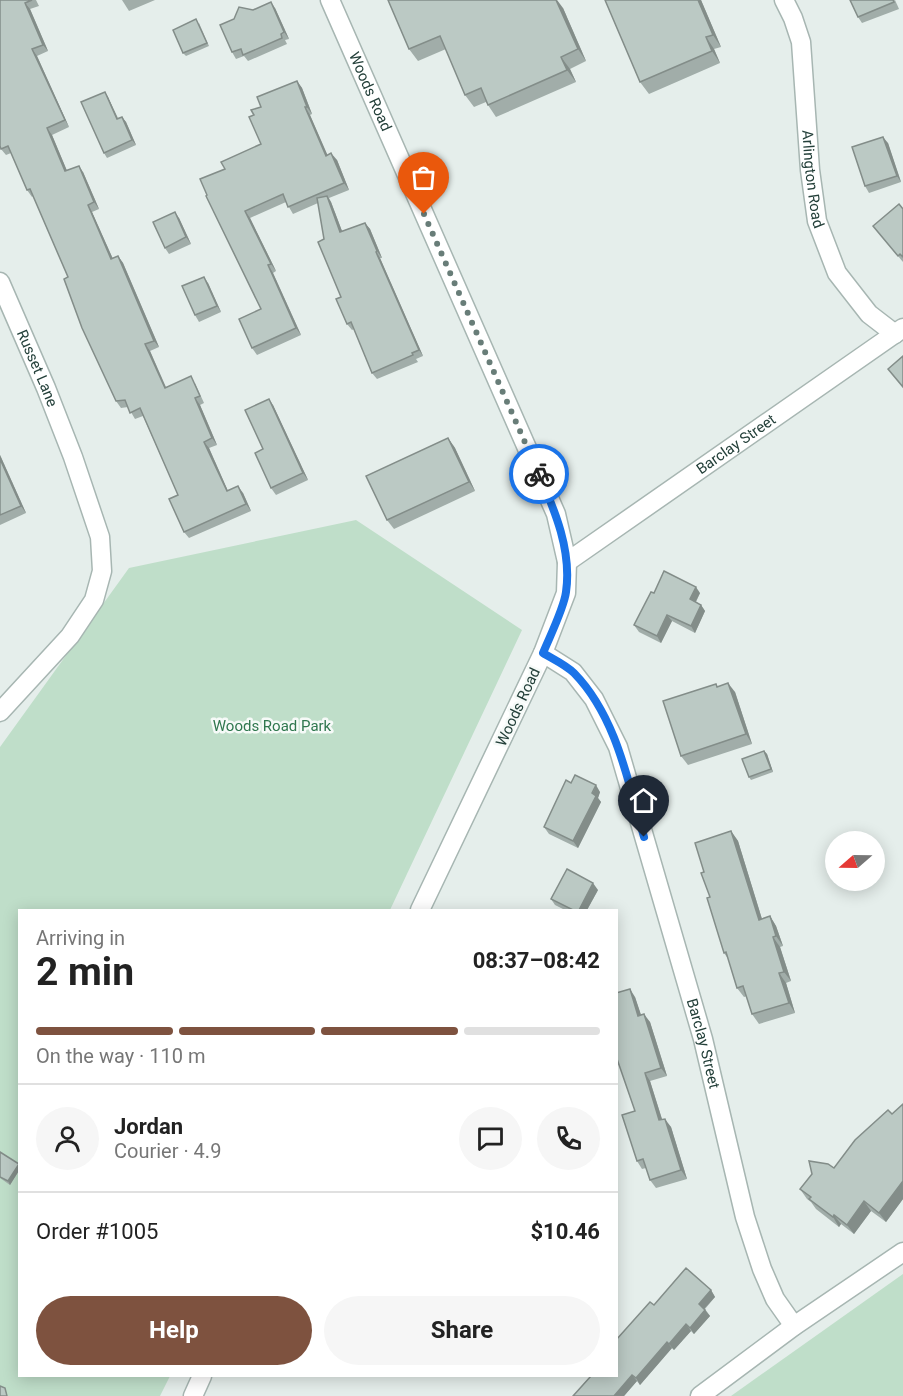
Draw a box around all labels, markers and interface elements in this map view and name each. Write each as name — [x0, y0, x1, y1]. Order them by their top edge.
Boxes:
street label: Woods Road — [345, 49, 396, 134]
street label: Arlington Road — [798, 129, 828, 231]
pin — [398, 152, 449, 214]
icon: bag — [407, 161, 440, 194]
street label: Russet Lane — [13, 327, 62, 410]
street label: Barclay Street — [693, 410, 779, 478]
courier — [509, 444, 569, 504]
icon: bike — [523, 458, 556, 491]
street label: Woods Road — [492, 665, 544, 749]
park label: Woods Road Park — [213, 717, 332, 735]
pin — [618, 775, 669, 837]
icon: home — [627, 784, 660, 817]
north arrow — [825, 831, 885, 891]
map controls — [825, 831, 885, 891]
text: Arriving in — [36, 926, 125, 950]
text: 08:37–08:42 — [473, 948, 600, 973]
text: 2 min — [36, 949, 134, 995]
street label: Barclay Street — [683, 996, 723, 1091]
text: On the way · 110 m — [36, 1044, 205, 1068]
button: person — [36, 1107, 99, 1170]
button: chat — [459, 1107, 522, 1170]
button: phone — [537, 1107, 600, 1170]
text: Jordan — [114, 1114, 183, 1139]
text: Courier · 4.9 — [114, 1139, 221, 1163]
text: Order #1005 — [36, 1219, 158, 1244]
text: $10.46 — [531, 1219, 600, 1244]
button: Help — [36, 1296, 312, 1365]
button: Share — [324, 1296, 600, 1365]

